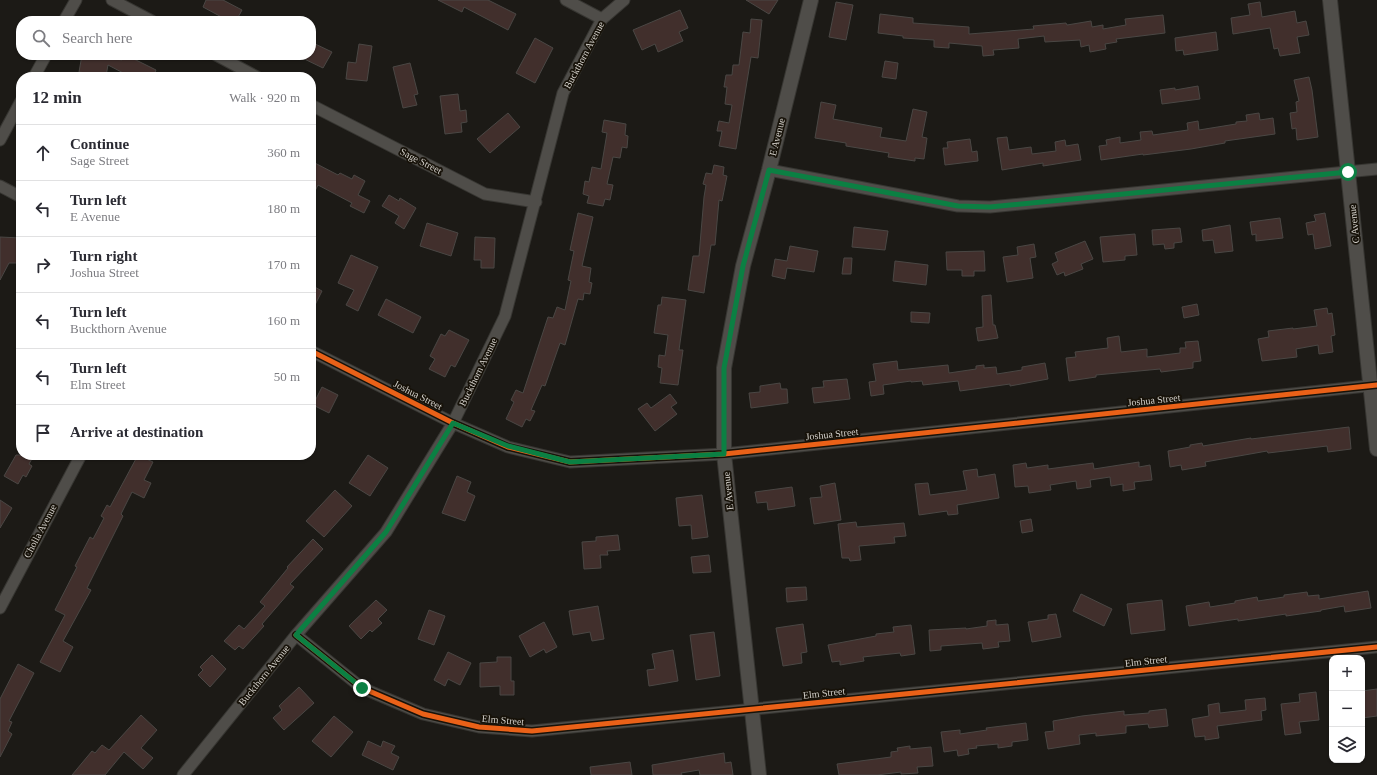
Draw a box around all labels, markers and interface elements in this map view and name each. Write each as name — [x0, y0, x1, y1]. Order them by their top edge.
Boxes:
search box — [16, 16, 316, 60]
street label: Buckthorn Avenue — [562, 19, 607, 90]
icon: search — [30, 27, 52, 49]
text: Search here — [62, 30, 132, 46]
text: 12 min — [32, 88, 82, 107]
text: Walk · 920 m — [229, 90, 300, 105]
street label: E Avenue — [767, 116, 787, 157]
text: Continue — [70, 136, 129, 152]
icon: ahead — [32, 142, 54, 164]
text: 360 m — [267, 145, 300, 160]
street label: Sage Street — [398, 146, 444, 176]
text: Sage Street — [70, 153, 129, 168]
route start — [1339, 163, 1357, 181]
text: Turn left — [70, 192, 127, 208]
icon: left — [32, 198, 54, 220]
text: 180 m — [267, 201, 300, 216]
street label: C Avenue — [1346, 203, 1362, 244]
text: E Avenue — [70, 209, 120, 224]
text: Turn right — [70, 248, 137, 264]
icon: right — [32, 254, 54, 276]
text: 170 m — [267, 257, 300, 272]
text: Joshua Street — [70, 265, 139, 280]
text: Turn left — [70, 304, 127, 320]
icon: left — [32, 310, 54, 332]
text: 160 m — [267, 313, 300, 328]
text: Buckthorn Avenue — [70, 321, 167, 336]
street label: Buckthorn Avenue — [457, 336, 500, 408]
text: Turn left — [70, 360, 127, 376]
icon: left — [32, 366, 54, 388]
text: 50 m — [274, 369, 300, 384]
text: Elm Street — [70, 377, 125, 392]
street label: Joshua Street — [392, 378, 444, 412]
street label: Joshua Street — [1127, 392, 1181, 408]
icon: arrive — [32, 422, 54, 444]
text: Arrive at destination — [70, 424, 203, 440]
street label: Joshua Street — [805, 426, 859, 442]
street label: E Avenue — [720, 471, 735, 511]
street label: Cholla Avenue — [21, 502, 59, 560]
street label: Buckthorn Avenue — [236, 642, 292, 707]
street label: Elm Street — [1124, 653, 1168, 669]
map controls — [1329, 655, 1365, 763]
button: + — [1329, 655, 1365, 691]
route end — [353, 679, 371, 697]
street label: Elm Street — [802, 685, 846, 701]
button: − — [1329, 691, 1365, 727]
street label: Elm Street — [481, 713, 525, 727]
button: layers — [1329, 727, 1365, 763]

